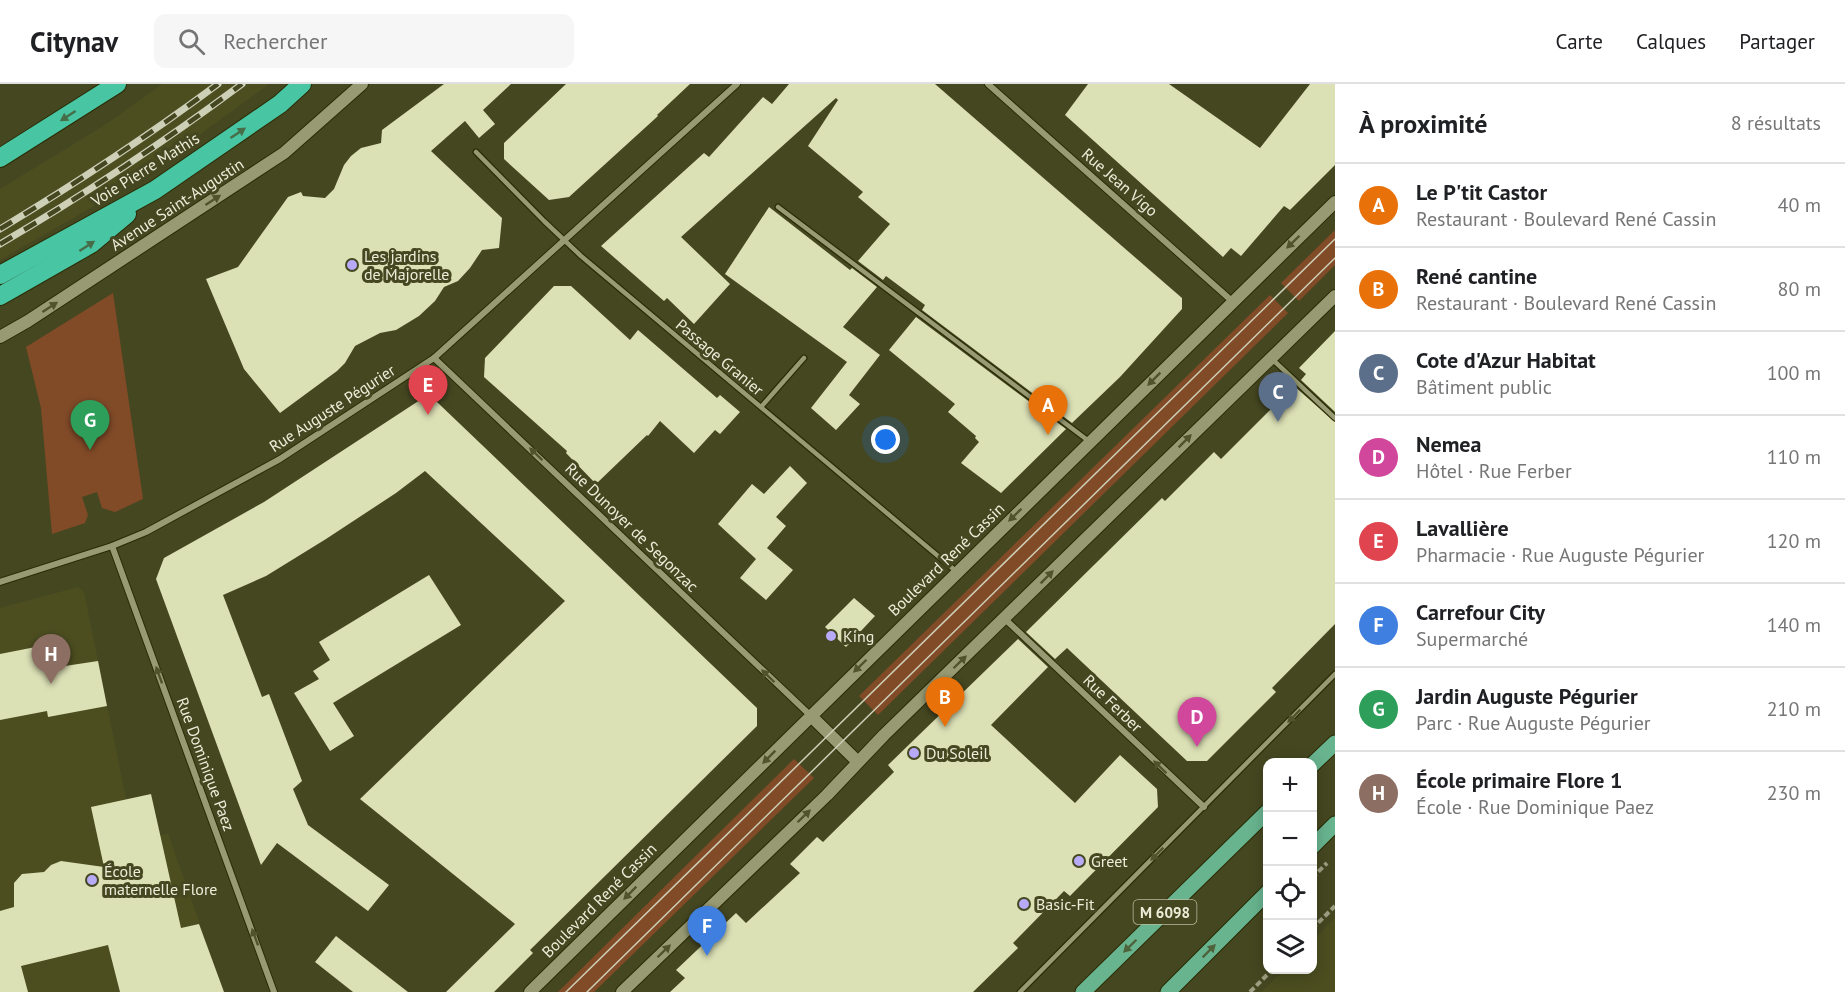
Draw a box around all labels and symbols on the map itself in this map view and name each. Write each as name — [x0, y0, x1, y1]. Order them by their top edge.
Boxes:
one-way arrow — [60, 110, 76, 121]
street label: Voie Pierre Mathis — [86, 128, 203, 211]
one-way arrow — [230, 128, 246, 139]
street label: Rue Jean Vigo — [1078, 144, 1162, 220]
street label: Avenue Saint-Augustin — [107, 153, 247, 255]
one-way arrow — [205, 194, 221, 205]
one-way arrow — [1285, 235, 1300, 249]
one-way arrow — [79, 241, 95, 252]
place label: Les jardins de Majorelle — [364, 246, 450, 284]
marker: Les jardins de Majorelle — [345, 258, 359, 272]
one-way arrow — [42, 302, 58, 313]
street label: Passage Granier — [672, 314, 768, 400]
street label: Rue Auguste Pégurier — [265, 359, 399, 456]
pin: E — [408, 366, 448, 415]
one-way arrow — [1147, 371, 1161, 385]
pin: C — [1258, 372, 1298, 422]
pin: A — [1028, 386, 1068, 435]
pin: G — [70, 400, 110, 450]
your location — [871, 425, 900, 454]
one-way arrow — [1178, 434, 1192, 448]
one-way arrow — [528, 447, 543, 461]
street label: Rue Dunoyer de Segonzac — [561, 458, 703, 596]
street label: Boulevard René Cassin — [884, 498, 1008, 620]
one-way arrow — [1008, 508, 1022, 522]
one-way arrow — [1039, 571, 1053, 585]
place label: King — [843, 626, 874, 646]
marker: King — [824, 629, 838, 643]
pin: H — [32, 634, 70, 684]
one-way arrow — [952, 656, 966, 670]
one-way arrow — [852, 659, 867, 673]
one-way arrow — [154, 666, 164, 684]
one-way arrow — [761, 669, 775, 683]
street label: Rue Ferber — [1079, 670, 1147, 736]
pin: B — [926, 678, 964, 727]
street label: Rue Dominique Paez — [173, 694, 239, 834]
pin: D — [1178, 698, 1216, 747]
one-way arrow — [1287, 708, 1301, 722]
place label: Du Soleil — [926, 743, 989, 763]
marker: Du Soleil — [907, 746, 921, 760]
one-way arrow — [762, 749, 776, 763]
one-way arrow — [1154, 761, 1168, 775]
one-way arrow — [797, 809, 812, 823]
street label: Boulevard René Cassin — [537, 838, 661, 962]
one-way arrow — [1150, 847, 1164, 861]
place label: Greet — [1091, 851, 1128, 871]
marker: Greet — [1072, 854, 1086, 868]
place label: École maternelle Flore — [104, 861, 217, 899]
marker: École maternelle Flore — [85, 873, 99, 887]
one-way arrow — [623, 886, 637, 900]
place label: Basic-Fit — [1036, 894, 1095, 914]
marker: Basic-Fit — [1017, 897, 1031, 911]
road number: M 6098 — [1134, 900, 1196, 924]
pin: F — [688, 906, 726, 956]
one-way arrow — [249, 928, 259, 946]
one-way arrow — [1124, 938, 1138, 952]
one-way arrow — [1202, 944, 1216, 958]
one-way arrow — [656, 945, 670, 959]

